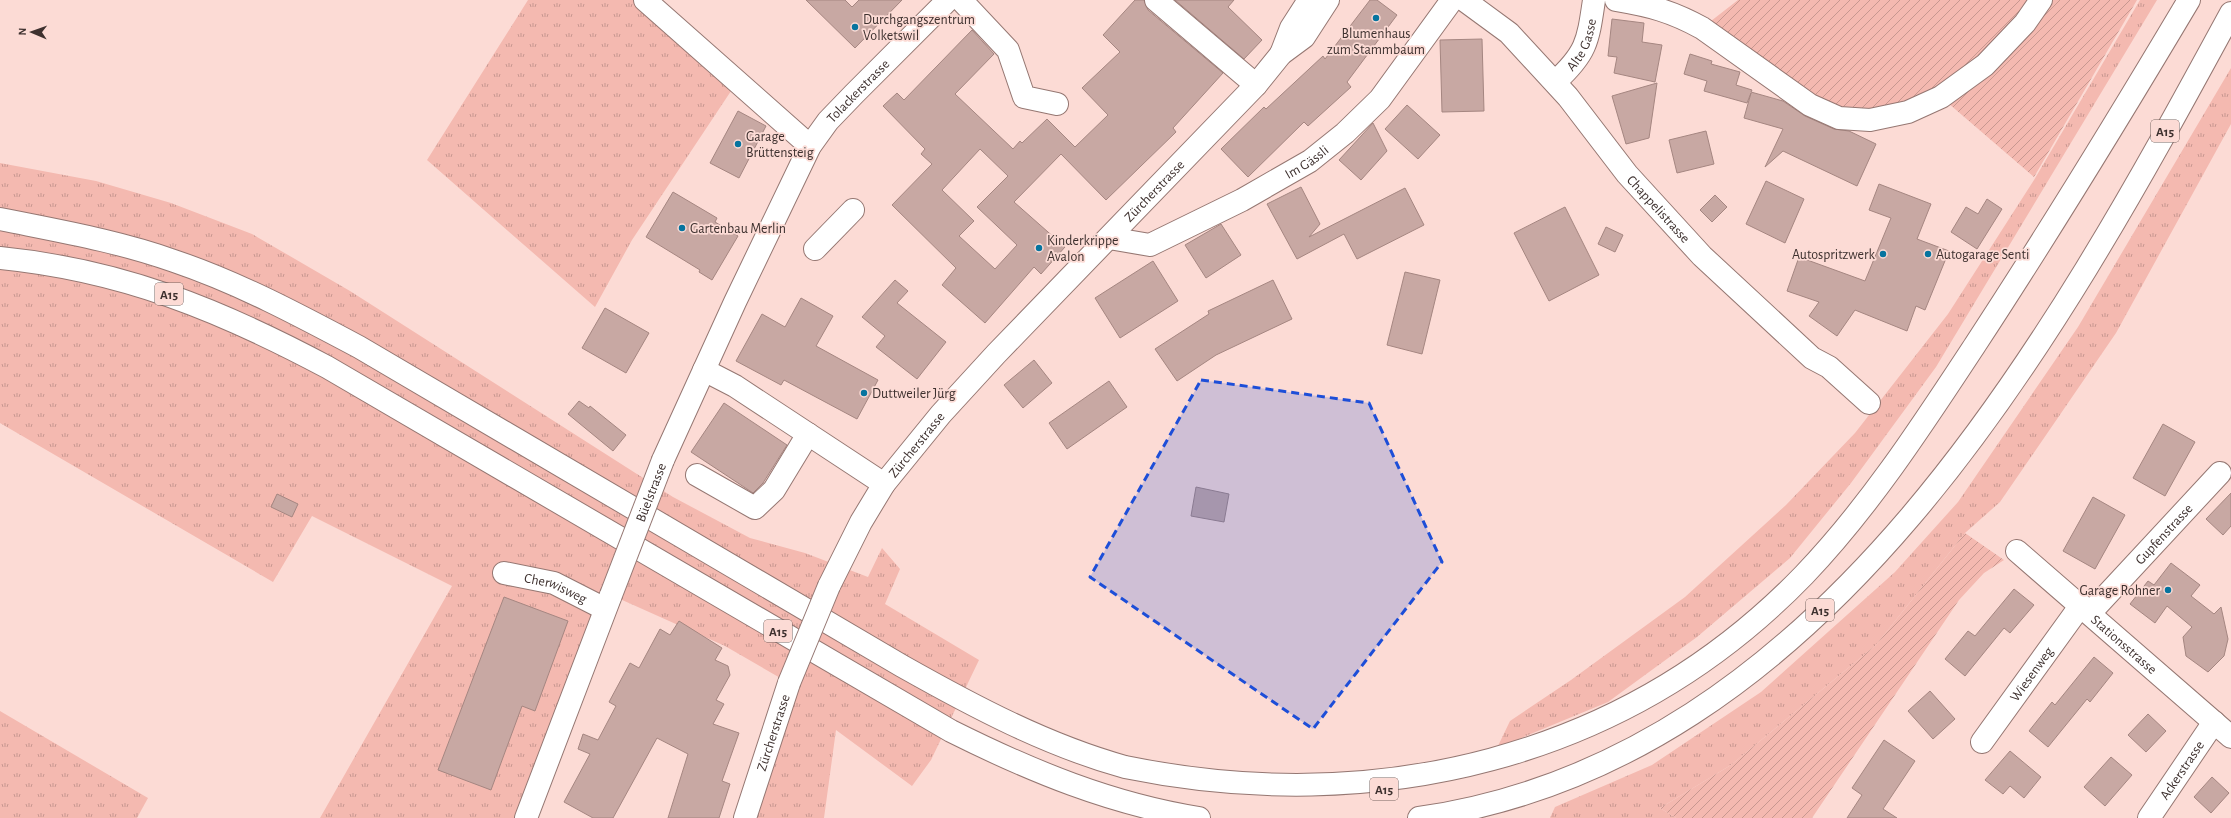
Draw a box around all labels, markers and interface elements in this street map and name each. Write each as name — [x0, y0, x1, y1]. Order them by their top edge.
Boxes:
north arrow — [12, 12, 52, 52]
place label: Durchgangszentrum Volketswil — [863, 13, 975, 43]
marker: Blumenhaus zum Stammbaum — [1371, 13, 1381, 23]
street label: Alte Gasse — [1564, 18, 1599, 74]
marker: Durchgangszentrum Volketswil — [850, 22, 860, 32]
place label: Blumenhaus zum Stammbaum — [1327, 27, 1425, 57]
text: N — [17, 28, 28, 36]
street label: Tolackerstrasse — [824, 57, 892, 126]
road number: A15 — [2151, 120, 2179, 142]
place label: Garage Brüttensteig — [746, 130, 814, 160]
marker: Garage Brüttensteig — [733, 139, 743, 149]
street label: Im Gässli — [1283, 143, 1332, 182]
street label: Zürcherstrasse — [1122, 158, 1187, 225]
street label: Chappelistrasse — [1624, 173, 1692, 246]
place label: Gartenbau Merlin — [690, 222, 786, 236]
marker: Gartenbau Merlin — [677, 223, 687, 233]
place label: Kinderkrippe Avalon — [1047, 234, 1119, 264]
marker: Kinderkrippe Avalon — [1034, 243, 1044, 253]
place label: Autospritzwerk — [1792, 248, 1876, 262]
place label: Autogarage Senti — [1936, 248, 2029, 262]
marker: Autospritzwerk — [1878, 249, 1888, 259]
marker: Autogarage Senti — [1923, 249, 1933, 259]
road number: A15 — [155, 283, 183, 305]
place label: Duttweiler Jürg — [872, 387, 956, 401]
marker: Duttweiler Jürg — [859, 388, 869, 398]
street label: Zürcherstrasse — [886, 410, 948, 480]
street label: Büelstrasse — [634, 461, 669, 524]
street label: Gupfenstrasse — [2133, 501, 2196, 568]
street label: Cherwisweg — [523, 571, 589, 607]
place label: Garage Rohner — [2080, 584, 2160, 598]
marker: Garage Rohner — [2163, 585, 2173, 595]
road number: A15 — [1806, 599, 1834, 621]
street label: Stationsstrasse — [2088, 613, 2159, 677]
road number: A15 — [764, 620, 792, 642]
street label: Wiesenweg — [2008, 645, 2056, 704]
street label: Zürcherstrasse — [755, 693, 793, 773]
street label: Ackerstrasse — [2158, 739, 2207, 803]
road number: A15 — [1370, 778, 1398, 800]

